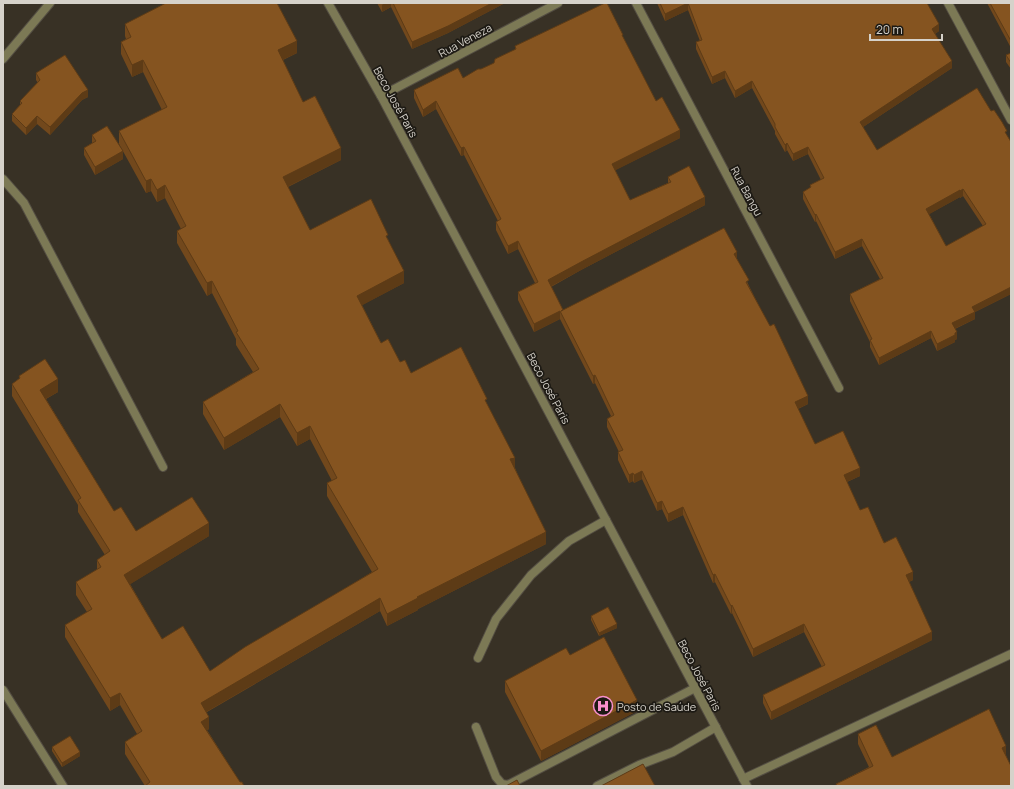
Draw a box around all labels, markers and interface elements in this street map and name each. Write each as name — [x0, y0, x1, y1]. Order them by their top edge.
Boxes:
scale bar — [870, 16, 942, 42]
street label: Rua Veneza — [436, 20, 494, 60]
text: 20 m — [876, 21, 903, 38]
street label: Beco José Paris — [370, 64, 422, 140]
street label: Rua Bangu — [728, 164, 766, 218]
street label: Beco José Paris — [524, 350, 574, 426]
street label: Beco José Paris — [675, 637, 725, 713]
hospital icon: Posto de Saúde — [592, 695, 614, 717]
place label: Posto de Saúde — [617, 699, 697, 714]

